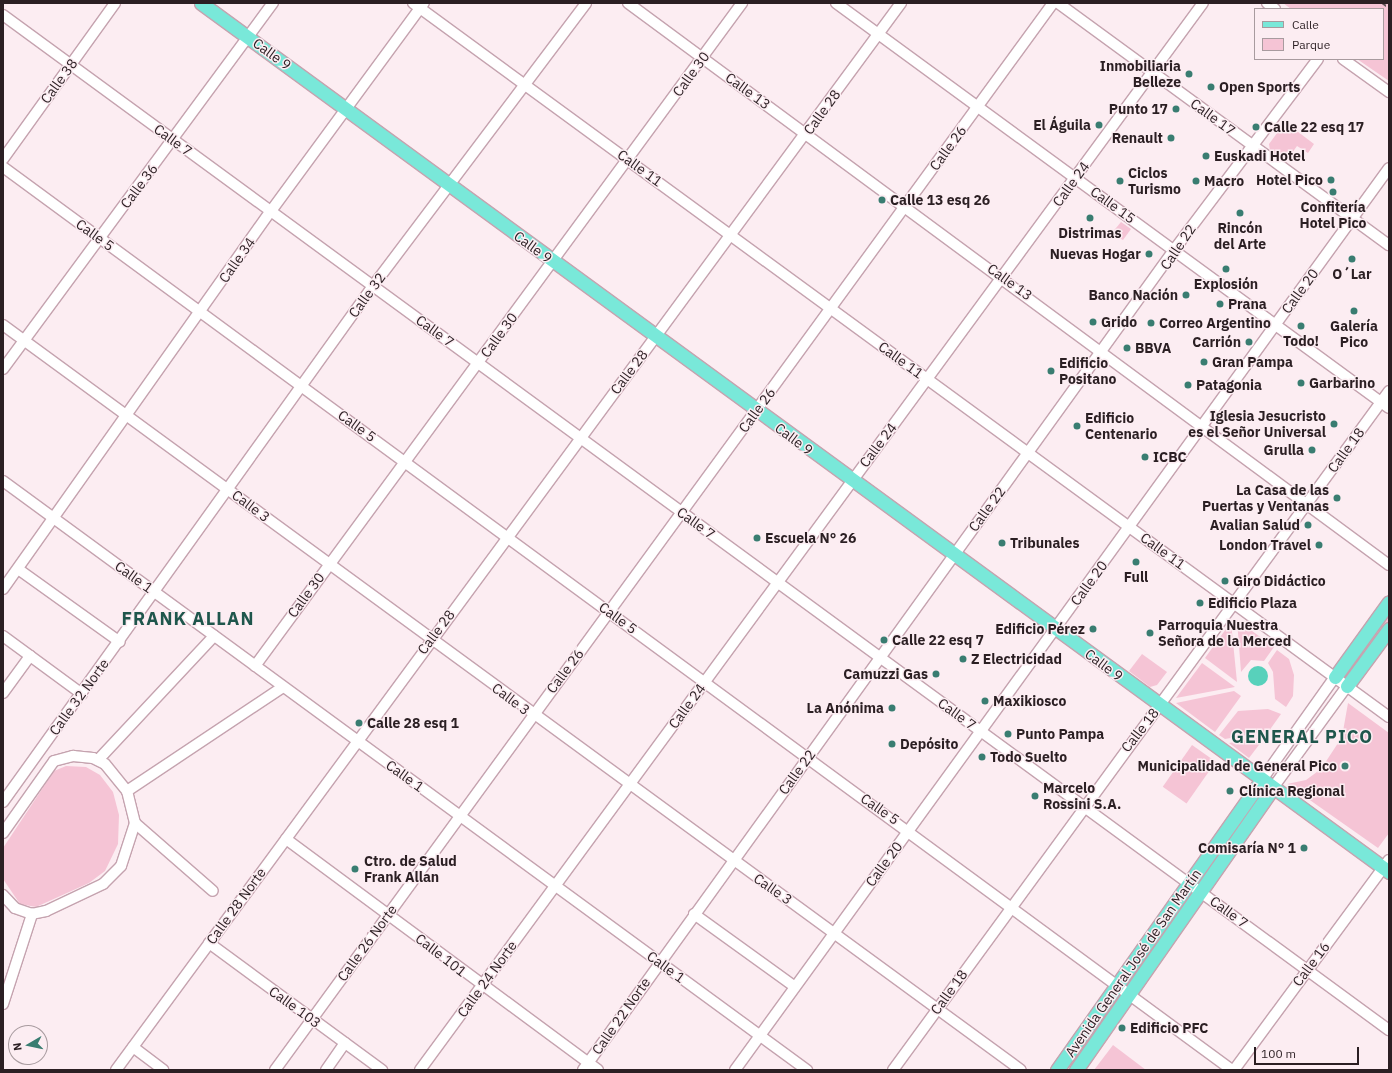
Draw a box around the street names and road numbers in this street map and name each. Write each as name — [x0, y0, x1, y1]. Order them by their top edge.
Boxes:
street label: Calle 9 — [250, 35, 294, 73]
street label: Calle 30 — [669, 48, 713, 100]
street label: Calle 38 — [37, 55, 81, 107]
street label: Calle 13 — [722, 69, 774, 113]
street label: Calle 28 — [800, 86, 844, 138]
street label: Calle 17 — [1187, 95, 1239, 139]
street label: Calle 7 — [151, 121, 195, 159]
street label: Calle 26 — [926, 122, 970, 174]
street label: Calle 11 — [614, 146, 666, 190]
street label: Calle 24 — [1049, 158, 1093, 210]
street label: Calle 36 — [117, 160, 161, 212]
street label: Calle 15 — [1087, 183, 1139, 227]
street label: Calle 5 — [73, 216, 117, 254]
street label: Calle 22 — [1157, 221, 1199, 273]
street label: Calle 9 — [511, 228, 555, 266]
street label: Calle 34 — [215, 234, 259, 286]
street label: Calle 13 — [984, 260, 1036, 304]
street label: Calle 20 — [1278, 265, 1322, 317]
street label: Calle 32 — [345, 269, 389, 321]
street label: Calle 30 — [477, 309, 521, 361]
street label: Calle 7 — [413, 312, 457, 350]
street label: Calle 11 — [875, 338, 927, 382]
street label: Calle 28 — [607, 346, 651, 398]
street label: Calle 26 — [735, 384, 779, 436]
street label: Calle 5 — [335, 407, 379, 445]
street label: Calle 9 — [772, 419, 816, 459]
street label: Calle 24 — [856, 419, 900, 471]
street label: Calle 18 — [1324, 424, 1368, 476]
street label: Calle 22 — [965, 483, 1009, 535]
street label: Calle 3 — [229, 486, 273, 526]
street label: Calle 7 — [674, 504, 718, 542]
street label: Calle 11 — [1137, 529, 1189, 573]
street label: Calle 20 — [1067, 557, 1111, 609]
street label: Calle 1 — [112, 558, 156, 596]
street label: Calle 30 — [284, 569, 328, 621]
street label: Calle 5 — [596, 599, 640, 637]
street label: Calle 28 — [414, 606, 458, 658]
street label: Calle 26 — [543, 645, 587, 697]
street label: Calle 9 — [1082, 645, 1126, 685]
street label: Calle 32 Norte — [46, 656, 112, 738]
street label: Calle 3 — [489, 679, 533, 719]
street label: Calle 24 — [665, 680, 709, 732]
street label: Calle 7 — [935, 695, 979, 733]
street label: Calle 18 — [1118, 705, 1162, 755]
street label: Calle 22 — [775, 746, 819, 798]
street label: Calle 1 — [383, 757, 427, 795]
street label: Calle 5 — [858, 790, 902, 828]
street label: Calle 20 — [862, 838, 906, 890]
street label: Calle 28 Norte — [203, 865, 269, 947]
street label: Avenida General José de San Martín — [1061, 866, 1205, 1060]
street label: Calle 3 — [751, 870, 795, 908]
street label: Calle 7 — [1207, 893, 1251, 931]
street label: Calle 26 Norte — [334, 902, 400, 984]
street label: Calle 101 — [412, 930, 470, 980]
street label: Calle 24 Norte — [454, 938, 520, 1020]
street label: Calle 16 — [1289, 938, 1333, 990]
street label: Calle 1 — [644, 948, 688, 986]
street label: Calle 18 — [927, 966, 971, 1018]
street label: Calle 22 Norte — [588, 974, 654, 1058]
street label: Calle 103 — [266, 983, 324, 1031]

